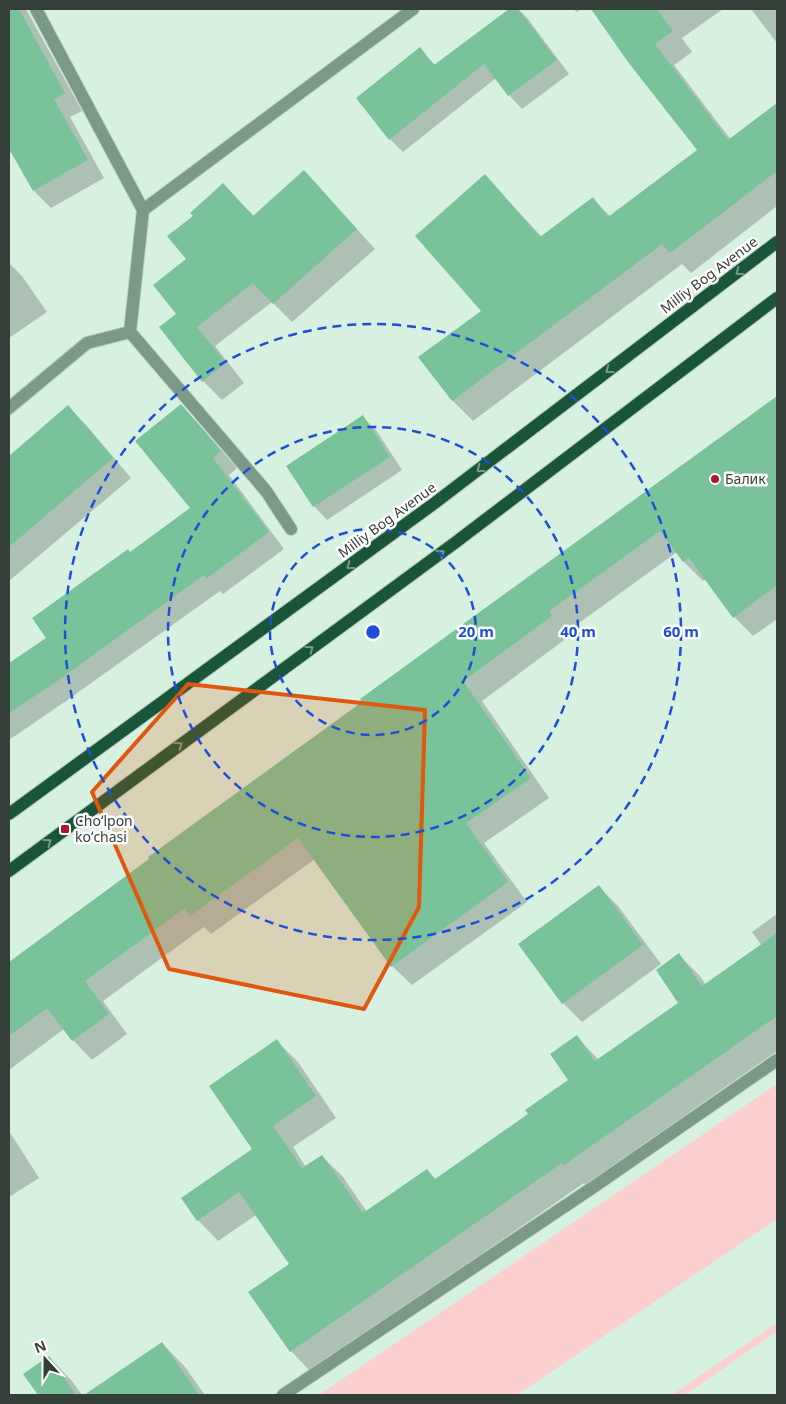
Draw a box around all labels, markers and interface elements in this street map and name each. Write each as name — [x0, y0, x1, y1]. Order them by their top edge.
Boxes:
street label: Milliy Bog Avenue — [656, 232, 761, 317]
one-way arrow — [735, 266, 744, 275]
one-way arrow — [606, 365, 615, 373]
one-way arrow — [476, 463, 486, 472]
place label: Балик — [725, 469, 766, 488]
marker: Балик — [709, 473, 721, 485]
street label: Milliy Bog Avenue — [334, 477, 440, 562]
one-way arrow — [435, 550, 445, 559]
one-way arrow — [346, 560, 356, 569]
text: 20 m — [458, 621, 494, 641]
text: 40 m — [560, 621, 596, 641]
text: 60 m — [663, 621, 699, 641]
centre of rings — [364, 623, 382, 641]
one-way arrow — [304, 646, 314, 655]
one-way arrow — [173, 743, 182, 751]
place label: Choʻlpon koʻchasi — [75, 811, 133, 846]
marker: Choʻlpon koʻchasi — [59, 823, 71, 835]
one-way arrow — [42, 839, 52, 848]
north arrow — [20, 1334, 70, 1384]
text: N — [31, 1335, 49, 1357]

